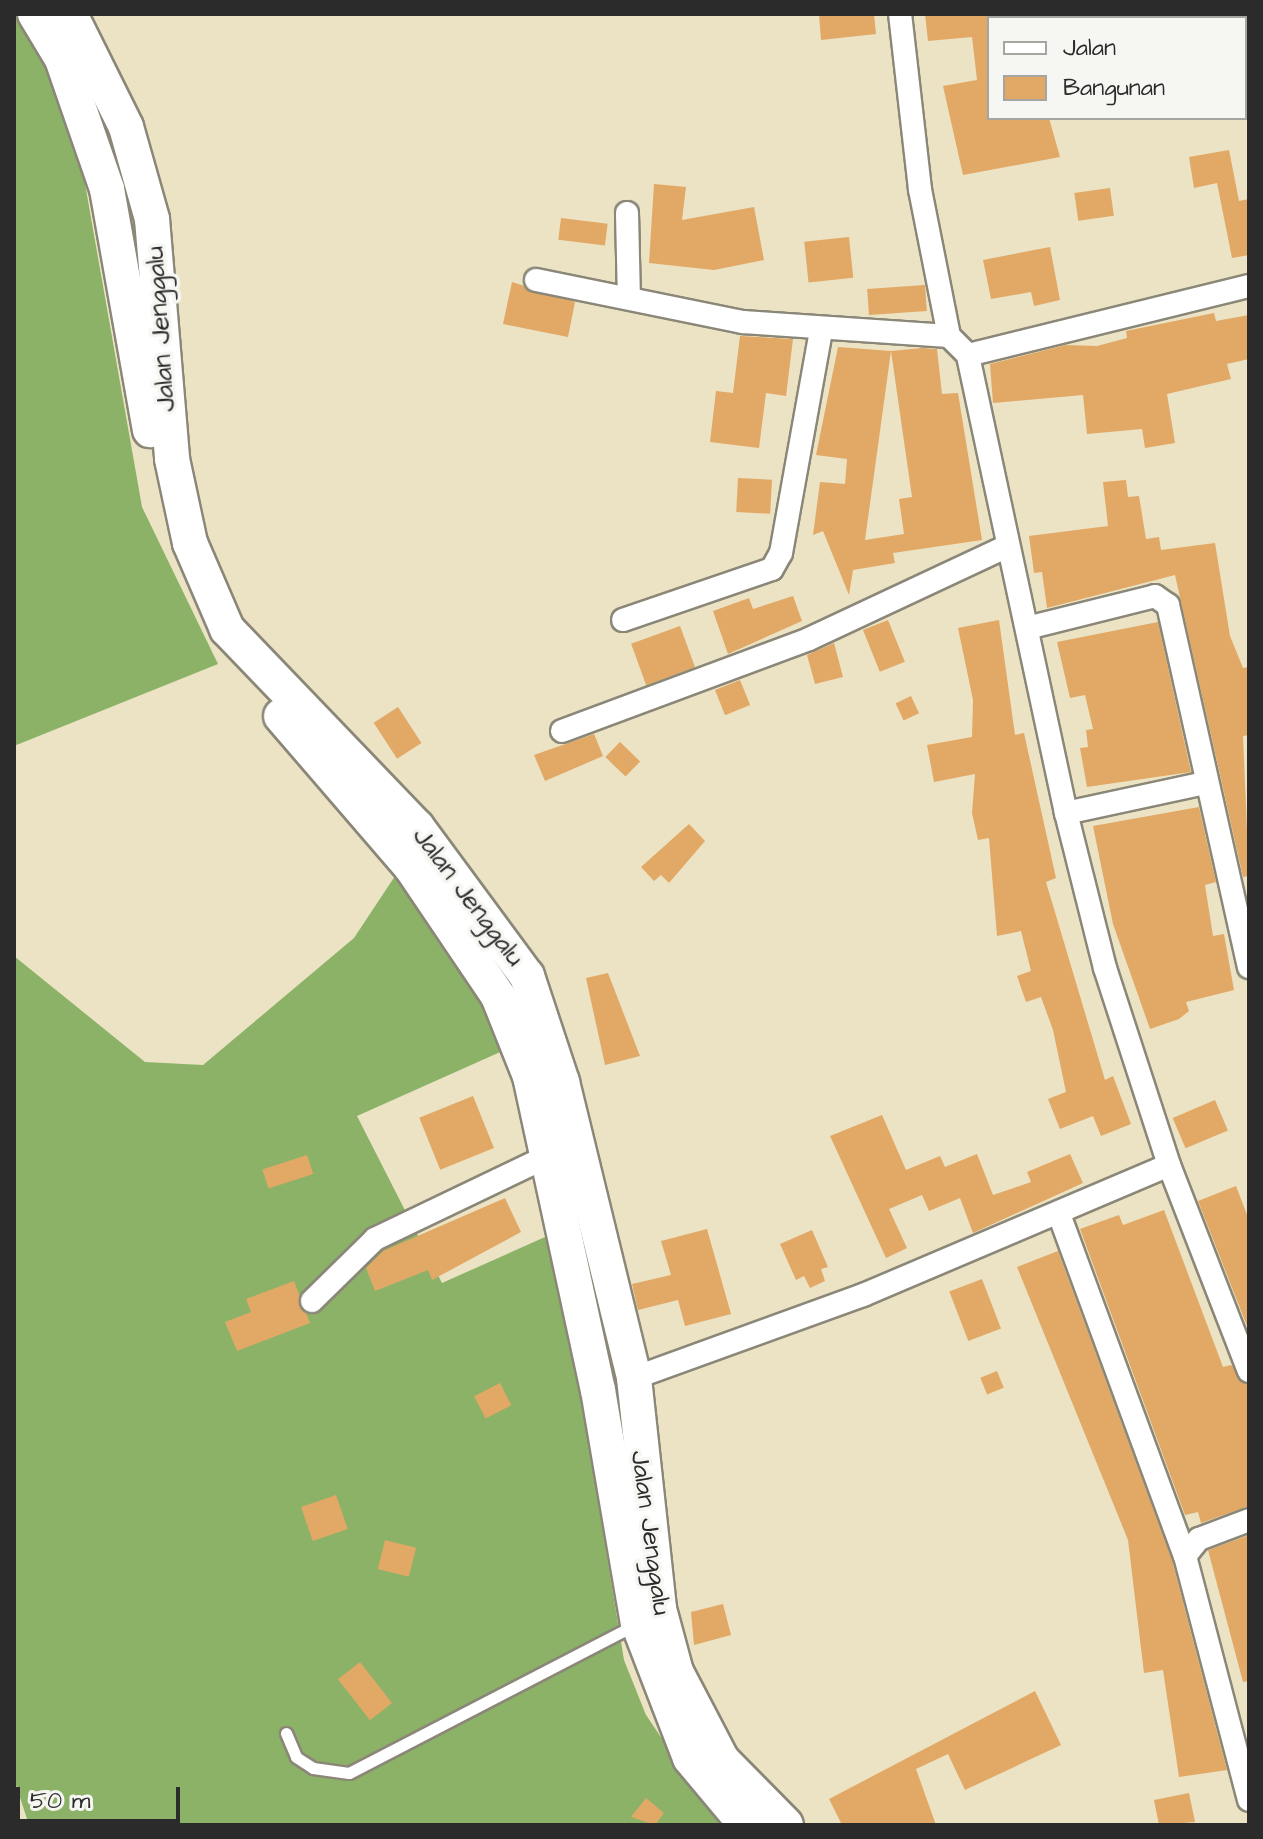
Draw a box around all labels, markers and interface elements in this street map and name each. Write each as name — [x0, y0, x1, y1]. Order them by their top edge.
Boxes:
legend — [987, 16, 1247, 120]
text: Jalan — [1063, 31, 1116, 65]
text: Bangunan — [1063, 71, 1165, 105]
street label: Jalan Jenggalu — [140, 245, 182, 413]
street label: Jalan Jenggalu — [406, 821, 530, 973]
street label: Jalan Jenggalu — [623, 1449, 677, 1617]
scale bar — [20, 1771, 184, 1821]
text: 50 m — [30, 1784, 90, 1818]

